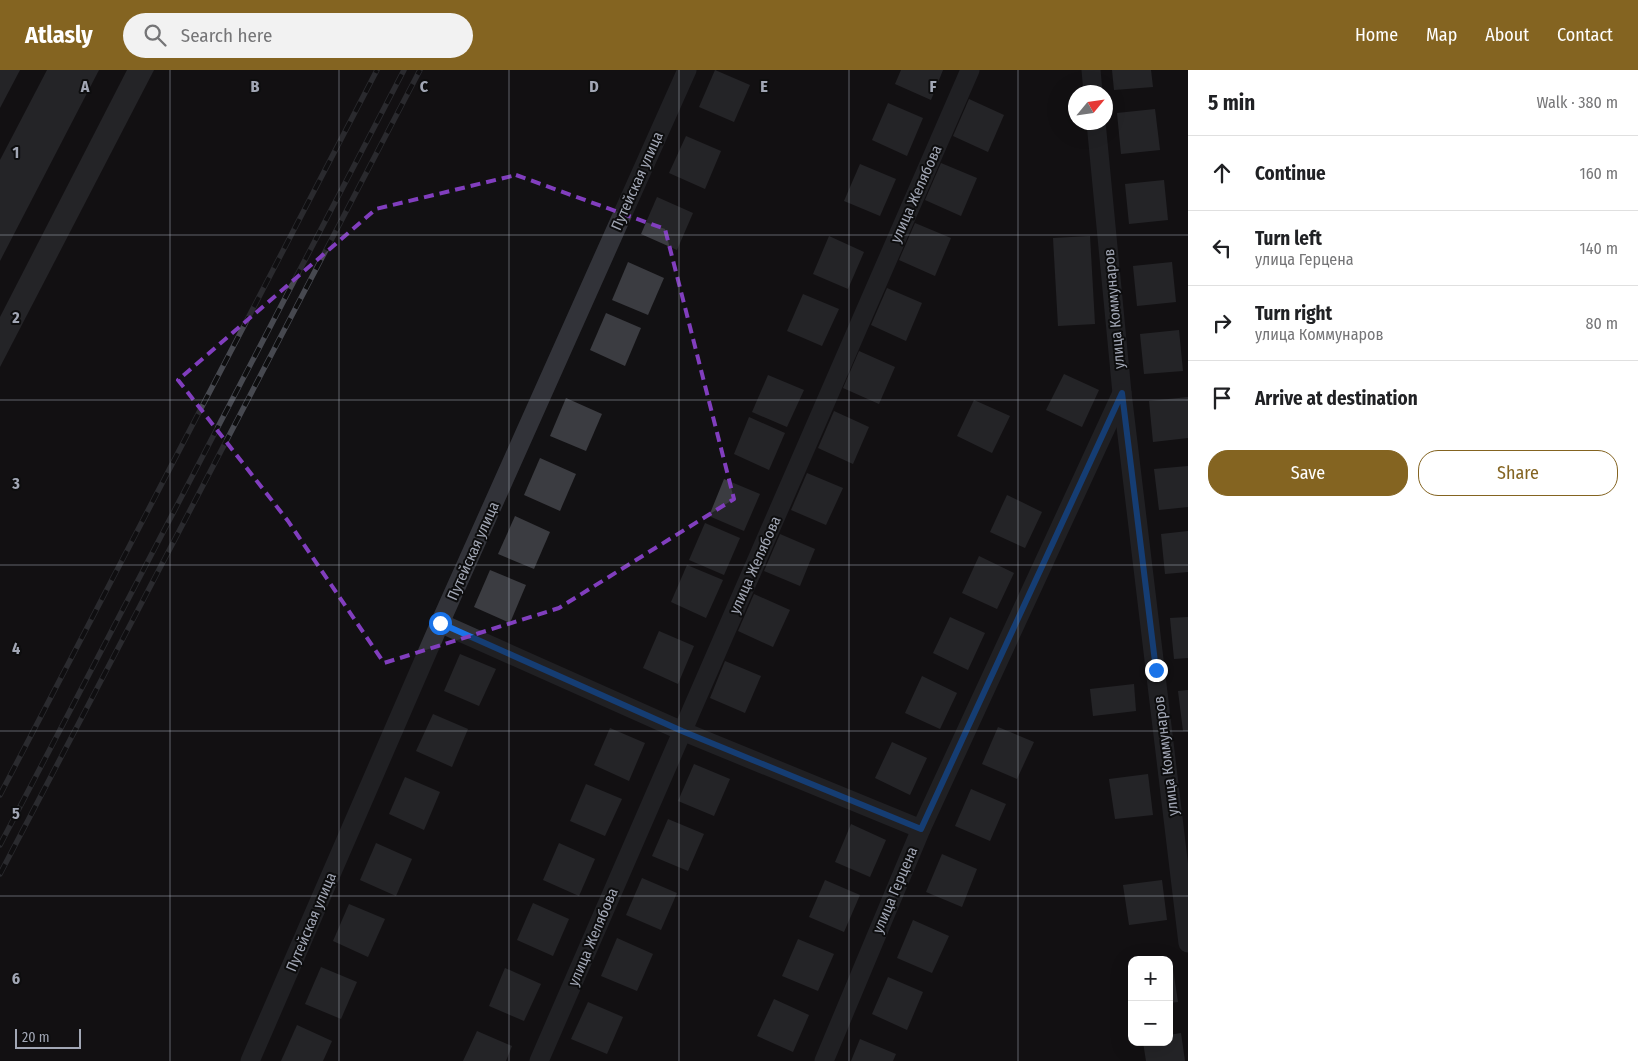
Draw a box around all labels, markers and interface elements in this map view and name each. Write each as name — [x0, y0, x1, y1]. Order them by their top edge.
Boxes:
search box — [123, 13, 473, 58]
text: Atlasly — [25, 21, 93, 49]
icon: search — [141, 21, 169, 49]
text: Search here — [181, 24, 272, 47]
text: Home — [1355, 24, 1398, 46]
text: Map — [1426, 24, 1457, 46]
text: About — [1485, 24, 1529, 46]
text: Contact — [1557, 24, 1613, 46]
text: A — [80, 77, 90, 96]
text: B — [251, 77, 260, 96]
text: C — [420, 77, 429, 96]
text: D — [589, 77, 599, 96]
text: E — [760, 77, 768, 96]
text: F — [929, 77, 937, 96]
north arrow — [1068, 85, 1113, 130]
text: 5 min — [1208, 90, 1255, 116]
text: Walk · 380 m — [1537, 93, 1618, 112]
street label: Путейская улица — [607, 129, 667, 233]
street label: улица Желябова — [886, 142, 946, 246]
text: 1 — [13, 143, 19, 162]
icon: ahead — [1208, 159, 1236, 187]
text: Continue — [1255, 162, 1326, 185]
text: 160 m — [1579, 164, 1618, 183]
text: Turn left — [1255, 227, 1322, 250]
icon: left — [1208, 234, 1236, 262]
text: 140 m — [1580, 239, 1618, 258]
street label: улица Коммунаров — [1100, 248, 1128, 370]
text: улица Герцена — [1255, 250, 1354, 269]
text: Turn right — [1255, 302, 1332, 325]
text: 2 — [11, 308, 20, 327]
icon: right — [1208, 309, 1236, 337]
text: 80 m — [1586, 314, 1618, 333]
text: улица Коммунаров — [1255, 325, 1383, 344]
icon: arrive — [1208, 384, 1236, 412]
text: Arrive at destination — [1255, 387, 1418, 410]
button: Save — [1208, 450, 1408, 496]
button: Share — [1418, 450, 1618, 496]
text: 3 — [11, 474, 20, 493]
street label: Путейская улица — [443, 499, 503, 603]
street label: улица Желябова — [725, 513, 785, 617]
route start — [429, 612, 452, 635]
text: 4 — [12, 639, 20, 658]
route end — [1145, 659, 1168, 682]
street label: улица Коммунаров — [1150, 695, 1182, 817]
text: 5 — [12, 804, 20, 823]
street label: улица Герцена — [869, 844, 921, 936]
street label: Путейская улица — [282, 870, 340, 974]
street label: улица Желябова — [564, 885, 622, 989]
map controls — [1128, 956, 1173, 1046]
button: + — [1128, 956, 1173, 1001]
text: 6 — [12, 969, 20, 988]
button: − — [1128, 1001, 1173, 1046]
scale bar — [15, 1026, 81, 1049]
text: 20 m — [22, 1029, 50, 1046]

